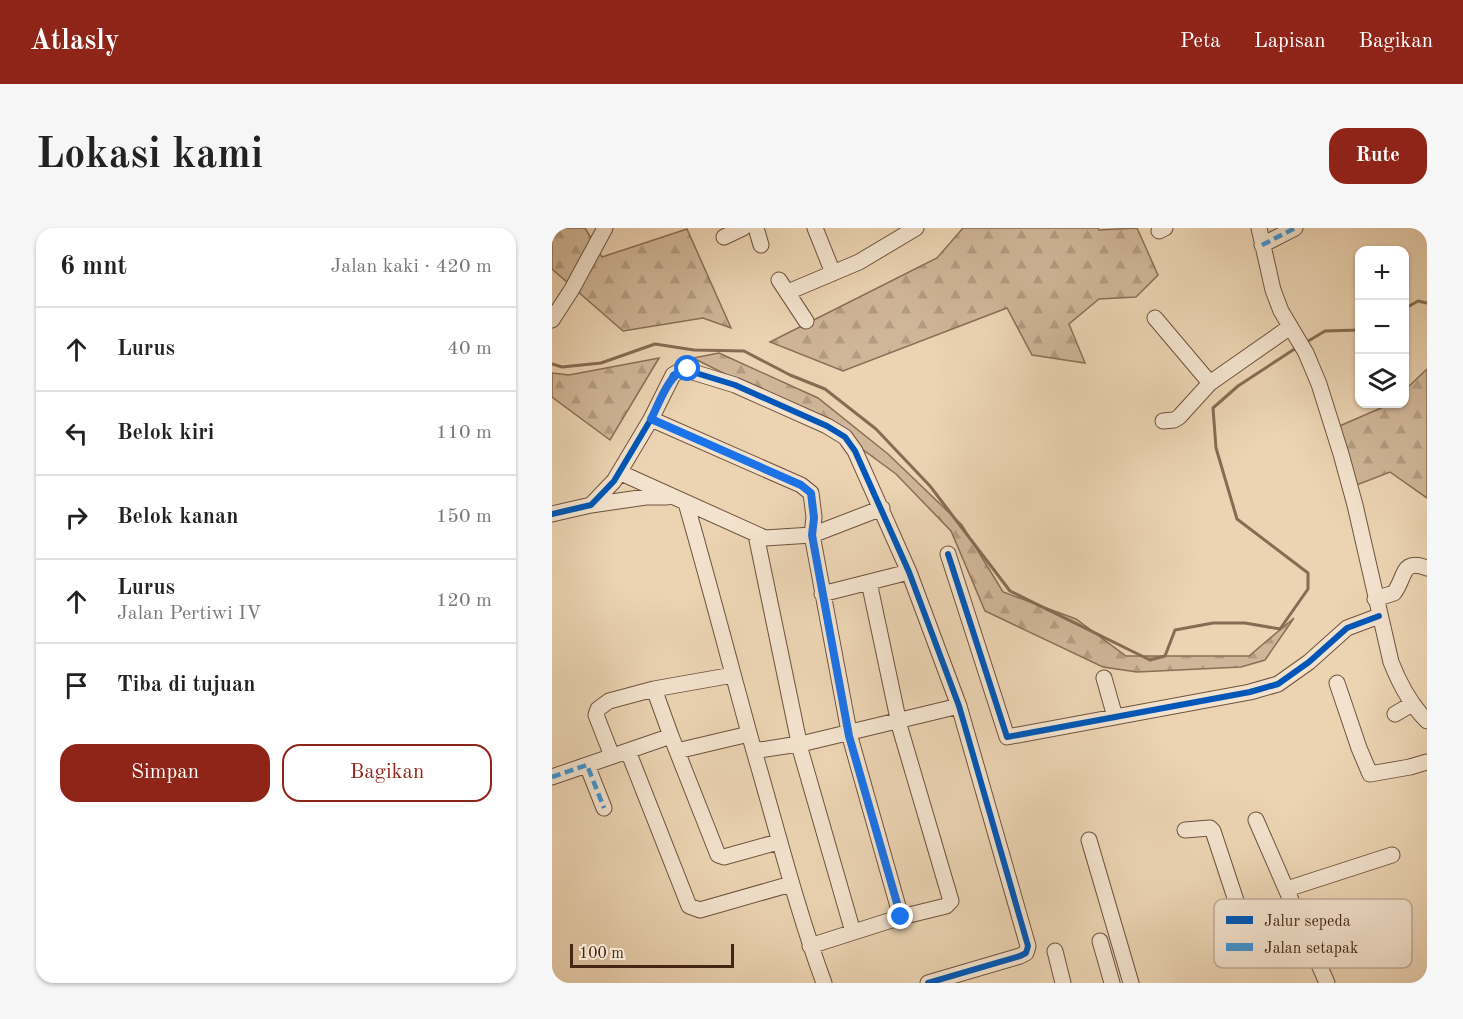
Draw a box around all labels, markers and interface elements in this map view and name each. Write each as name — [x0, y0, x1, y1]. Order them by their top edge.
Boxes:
text: Atlasly — [30, 28, 120, 56]
text: Peta — [1180, 31, 1221, 52]
text: Lapisan — [1254, 31, 1325, 52]
text: Bagikan — [1358, 31, 1433, 52]
button: Rute — [1329, 128, 1427, 184]
text: Lokasi kami — [36, 135, 263, 177]
map controls — [1355, 246, 1409, 408]
button: + — [1355, 246, 1409, 300]
text: 6 mnt — [60, 254, 127, 280]
text: Jalan kaki · 420 m — [330, 257, 492, 277]
button: − — [1355, 300, 1409, 354]
icon: ahead — [60, 333, 93, 366]
text: Lurus — [117, 338, 175, 360]
text: 40 m — [447, 339, 492, 359]
button: layers — [1355, 354, 1409, 408]
route start — [674, 355, 700, 381]
icon: left — [60, 417, 93, 450]
text: Belok kiri — [117, 422, 214, 444]
text: 110 m — [436, 423, 492, 443]
icon: right — [60, 501, 93, 534]
text: Belok kanan — [117, 506, 239, 528]
text: 150 m — [436, 507, 492, 527]
text: Lurus — [117, 577, 175, 599]
icon: ahead — [60, 585, 93, 618]
text: 120 m — [436, 591, 492, 611]
text: Jalan Pertiwi IV — [117, 604, 262, 624]
icon: arrive — [60, 669, 93, 702]
text: Tiba di tujuan — [117, 674, 255, 696]
button: Simpan — [60, 744, 270, 802]
button: Bagikan — [282, 744, 492, 802]
legend — [1214, 899, 1412, 968]
route end — [887, 903, 913, 929]
text: Jalur sepeda — [1264, 914, 1351, 930]
scale bar — [570, 941, 734, 968]
text: Jalan setapak — [1264, 941, 1358, 957]
text: 100 m — [579, 946, 624, 962]

